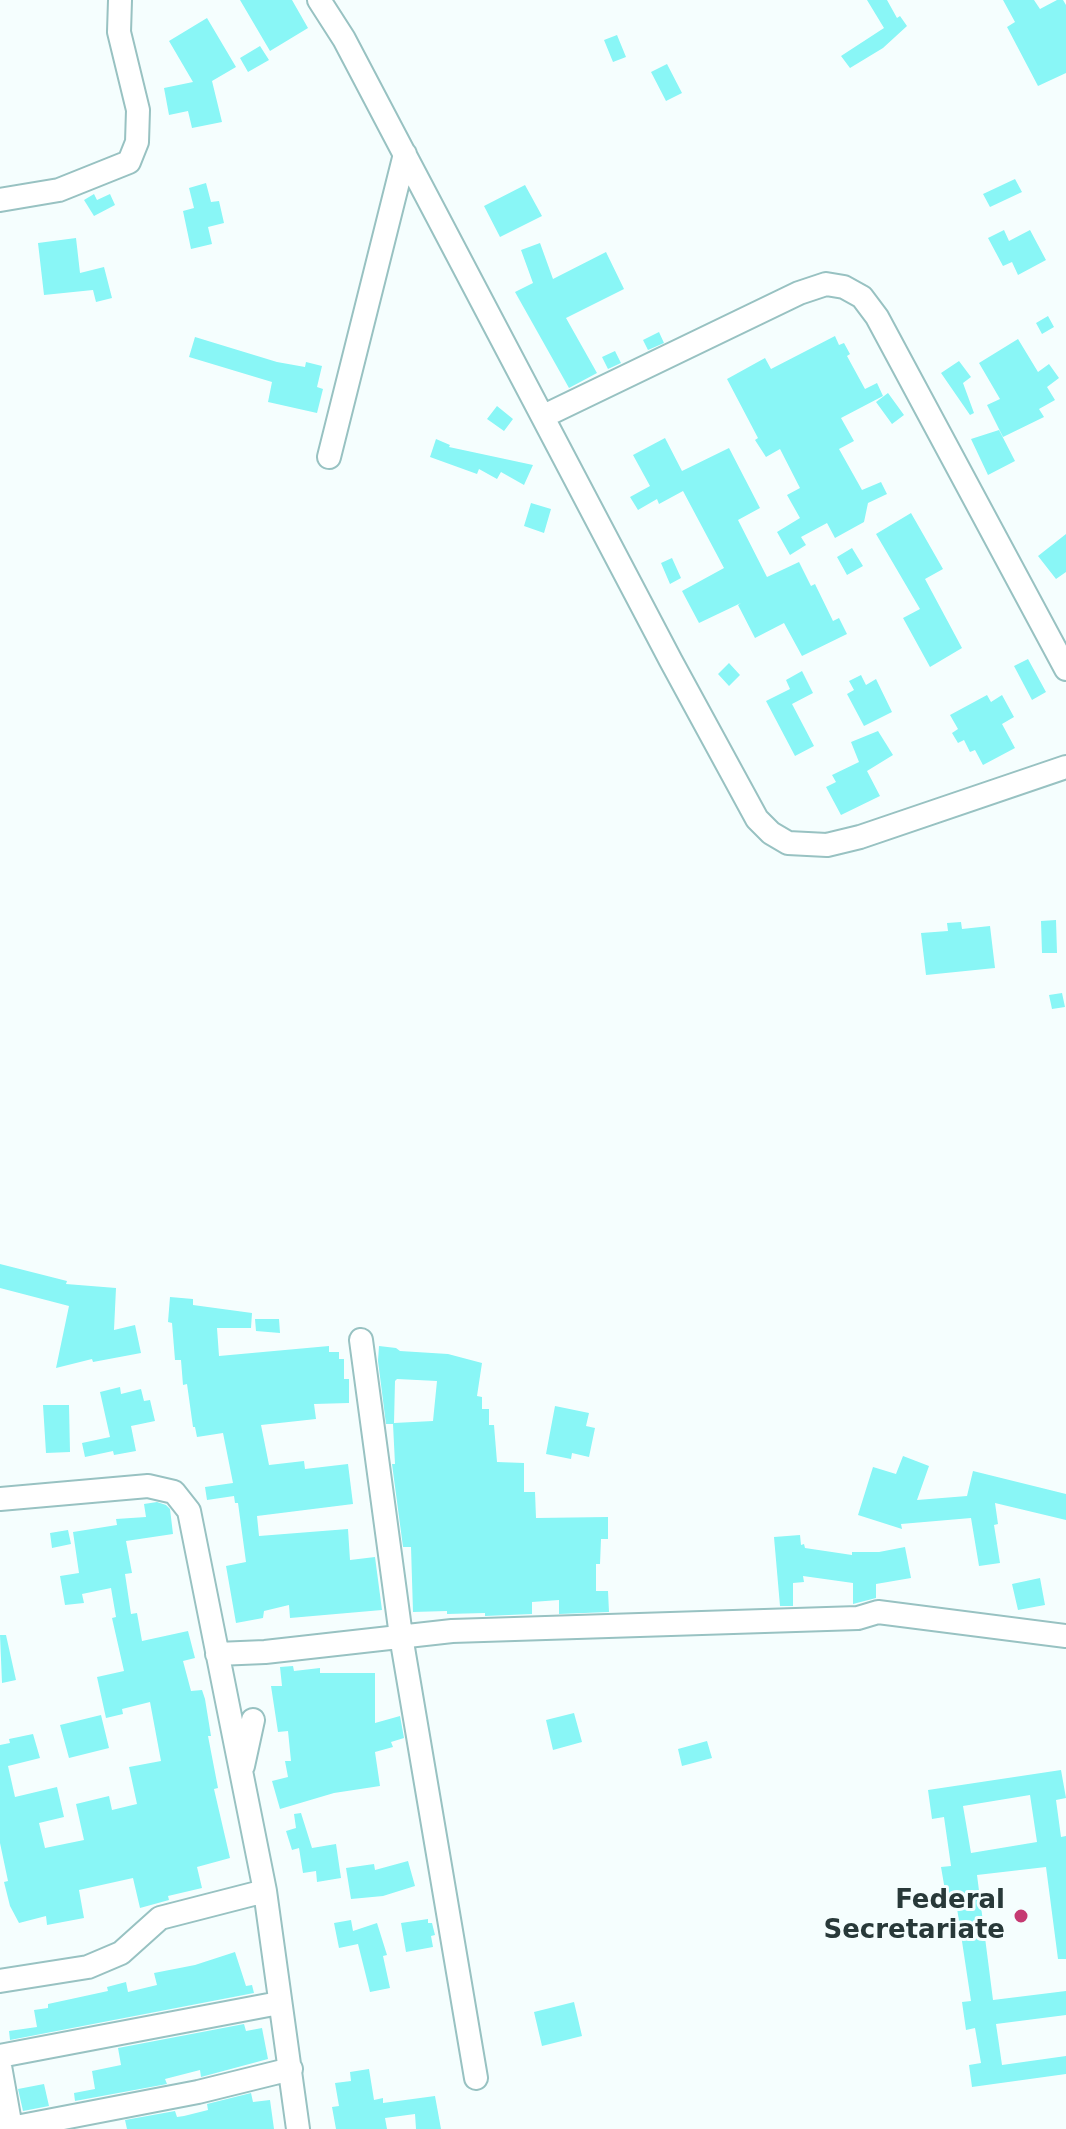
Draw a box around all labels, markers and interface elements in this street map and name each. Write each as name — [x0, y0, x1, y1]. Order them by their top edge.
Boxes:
place label: Federal Secretariate — [823, 1885, 1005, 1946]
marker: Federal Secretariate — [1012, 1907, 1030, 1925]

